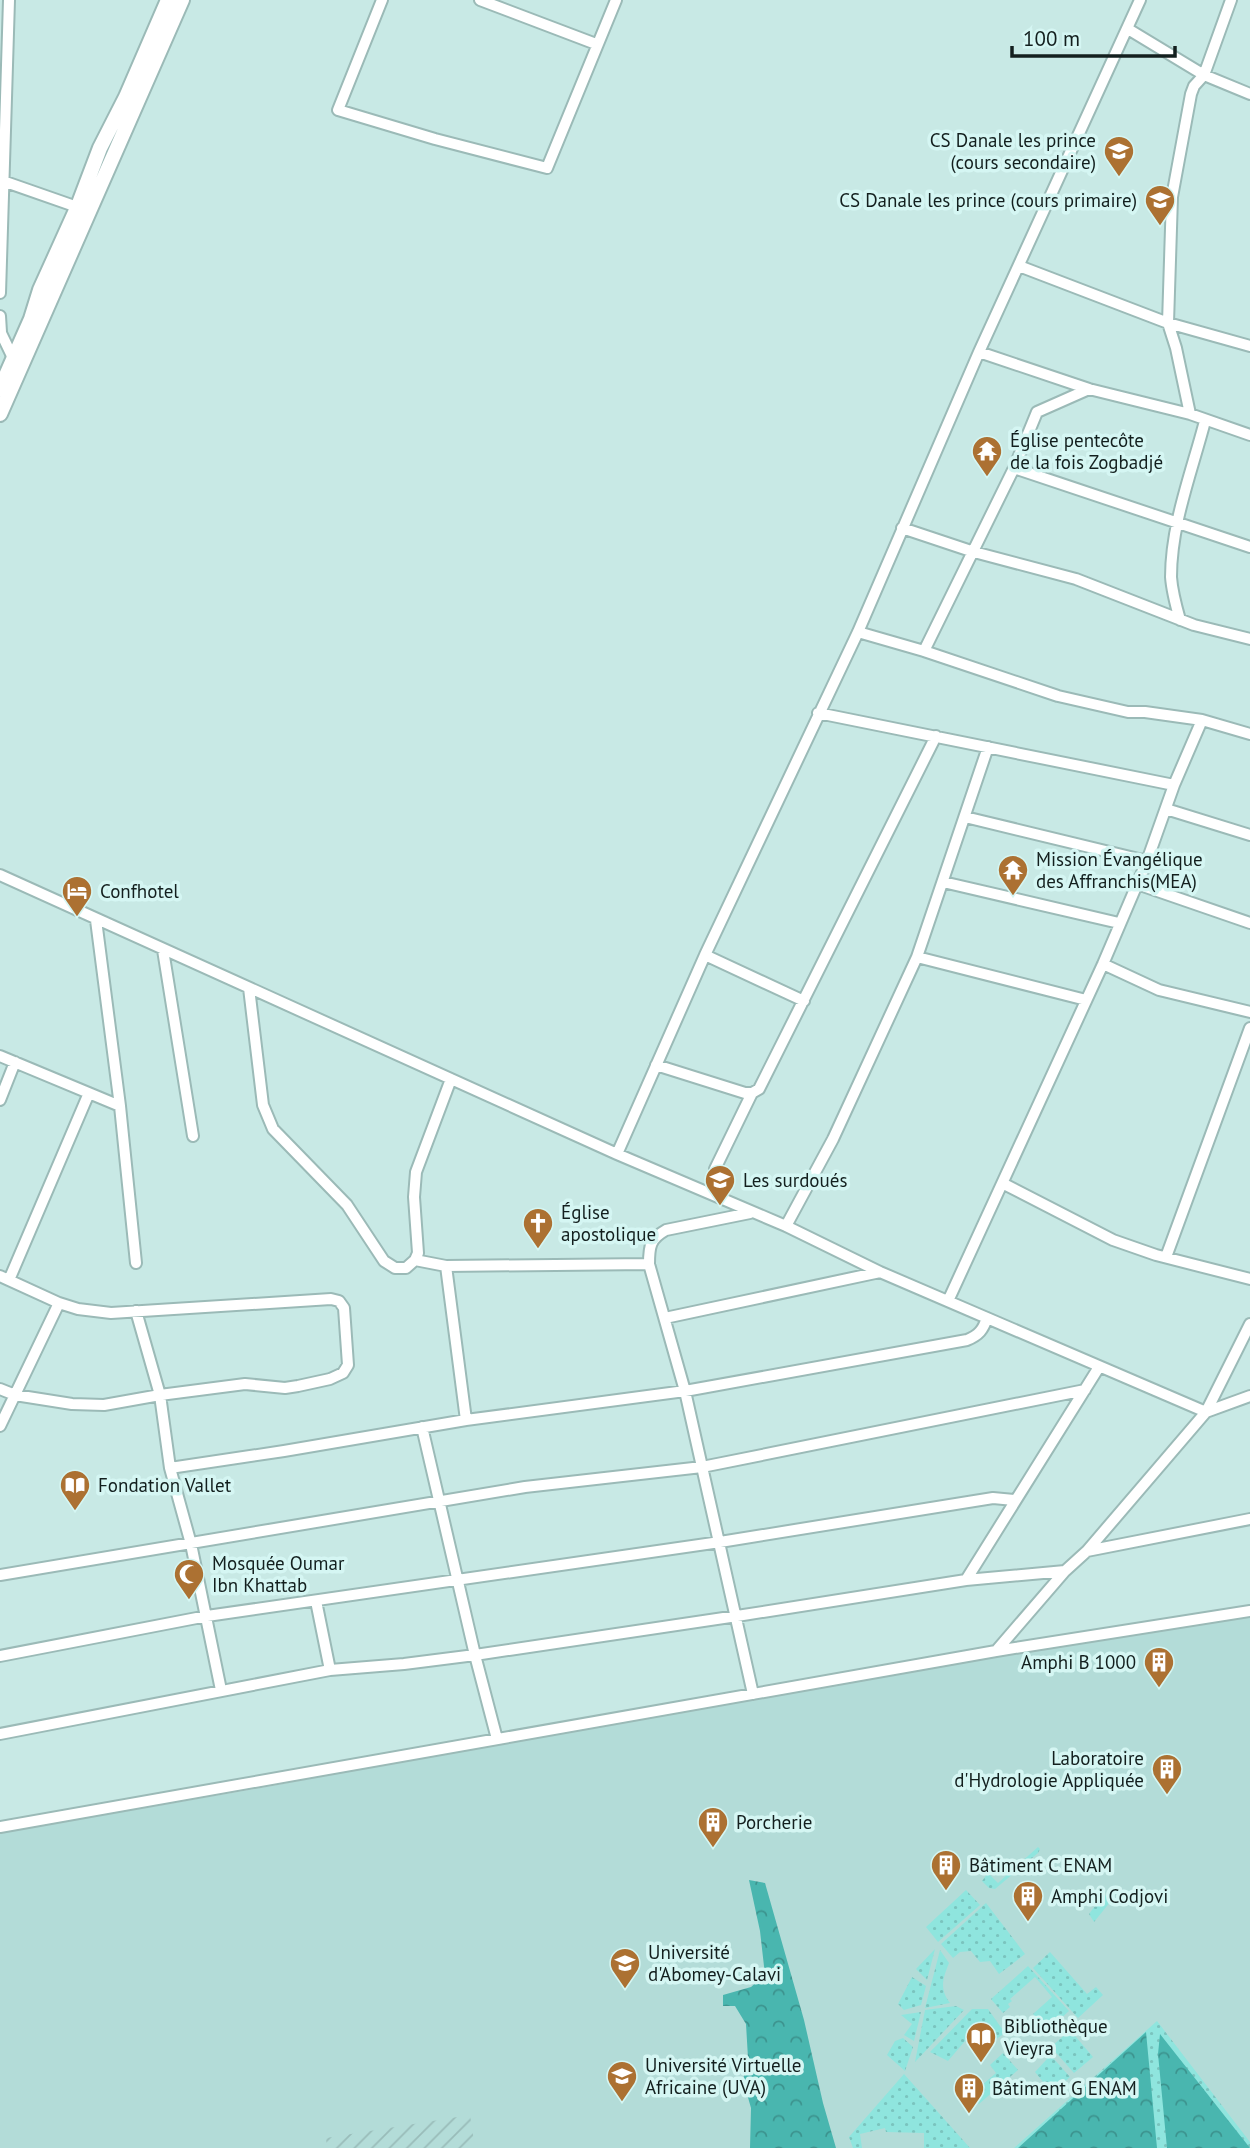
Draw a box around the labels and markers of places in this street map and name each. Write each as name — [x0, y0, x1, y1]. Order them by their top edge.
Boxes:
place label: CS Danale les prince (cours secondaire) — [930, 128, 1096, 174]
school or university icon: CS Danale les prince (cours secondaire) — [1102, 134, 1136, 178]
school or university icon: CS Danale les prince (cours primaire) — [1143, 183, 1177, 227]
place label: CS Danale les prince (cours primaire) — [839, 188, 1137, 212]
place label: Église pentecôte de la fois Zogbadjé — [1010, 428, 1163, 474]
temple icon: Église pentecôte de la fois Zogbadjé — [970, 434, 1004, 478]
place label: Mission Évangélique des Affranchis(MEA) — [1036, 847, 1203, 893]
temple icon: Mission Évangélique des Affranchis(MEA) — [996, 853, 1030, 897]
hotel icon: Confhotel — [60, 874, 94, 918]
place label: Confhotel — [100, 879, 179, 903]
school or university icon: Les surdoués — [703, 1163, 737, 1207]
place label: Les surdoués — [743, 1168, 847, 1192]
place label: Église apostolique — [561, 1200, 656, 1246]
church icon: Église apostolique — [521, 1206, 555, 1250]
library icon: Fondation Vallet — [58, 1468, 92, 1512]
place label: Fondation Vallet — [98, 1473, 232, 1497]
place label: Mosquée Oumar Ibn Khattab — [212, 1551, 345, 1597]
mosque icon: Mosquée Oumar Ibn Khattab — [172, 1557, 206, 1601]
building icon: Amphi B 1000 — [1142, 1645, 1176, 1689]
place label: Amphi B 1000 — [1021, 1650, 1136, 1674]
place label: Laboratoire d'Hydrologie Appliquée — [954, 1746, 1144, 1792]
building icon: Laboratoire d'Hydrologie Appliquée — [1150, 1752, 1184, 1796]
building icon: Porcherie — [696, 1805, 730, 1849]
place label: Porcherie — [736, 1810, 812, 1834]
building icon: Bâtiment C ENAM — [929, 1848, 963, 1892]
place label: Bâtiment C ENAM — [969, 1853, 1112, 1877]
building icon: Amphi Codjovi — [1011, 1879, 1045, 1923]
place label: Amphi Codjovi — [1051, 1884, 1168, 1908]
place label: Université d'Abomey-Calavi — [648, 1940, 781, 1986]
school or university icon: Université d'Abomey-Calavi — [608, 1946, 642, 1990]
place label: Bibliothèque Vieyra — [1003, 2014, 1108, 2060]
library icon: Bibliothèque Vieyra — [964, 2020, 998, 2064]
place label: Université Virtuelle Africaine (UVA) — [645, 2053, 801, 2099]
school or university icon: Université Virtuelle Africaine (UVA) — [605, 2059, 639, 2103]
building icon: Bâtiment G ENAM — [952, 2071, 986, 2115]
place label: Bâtiment G ENAM — [992, 2076, 1137, 2100]

